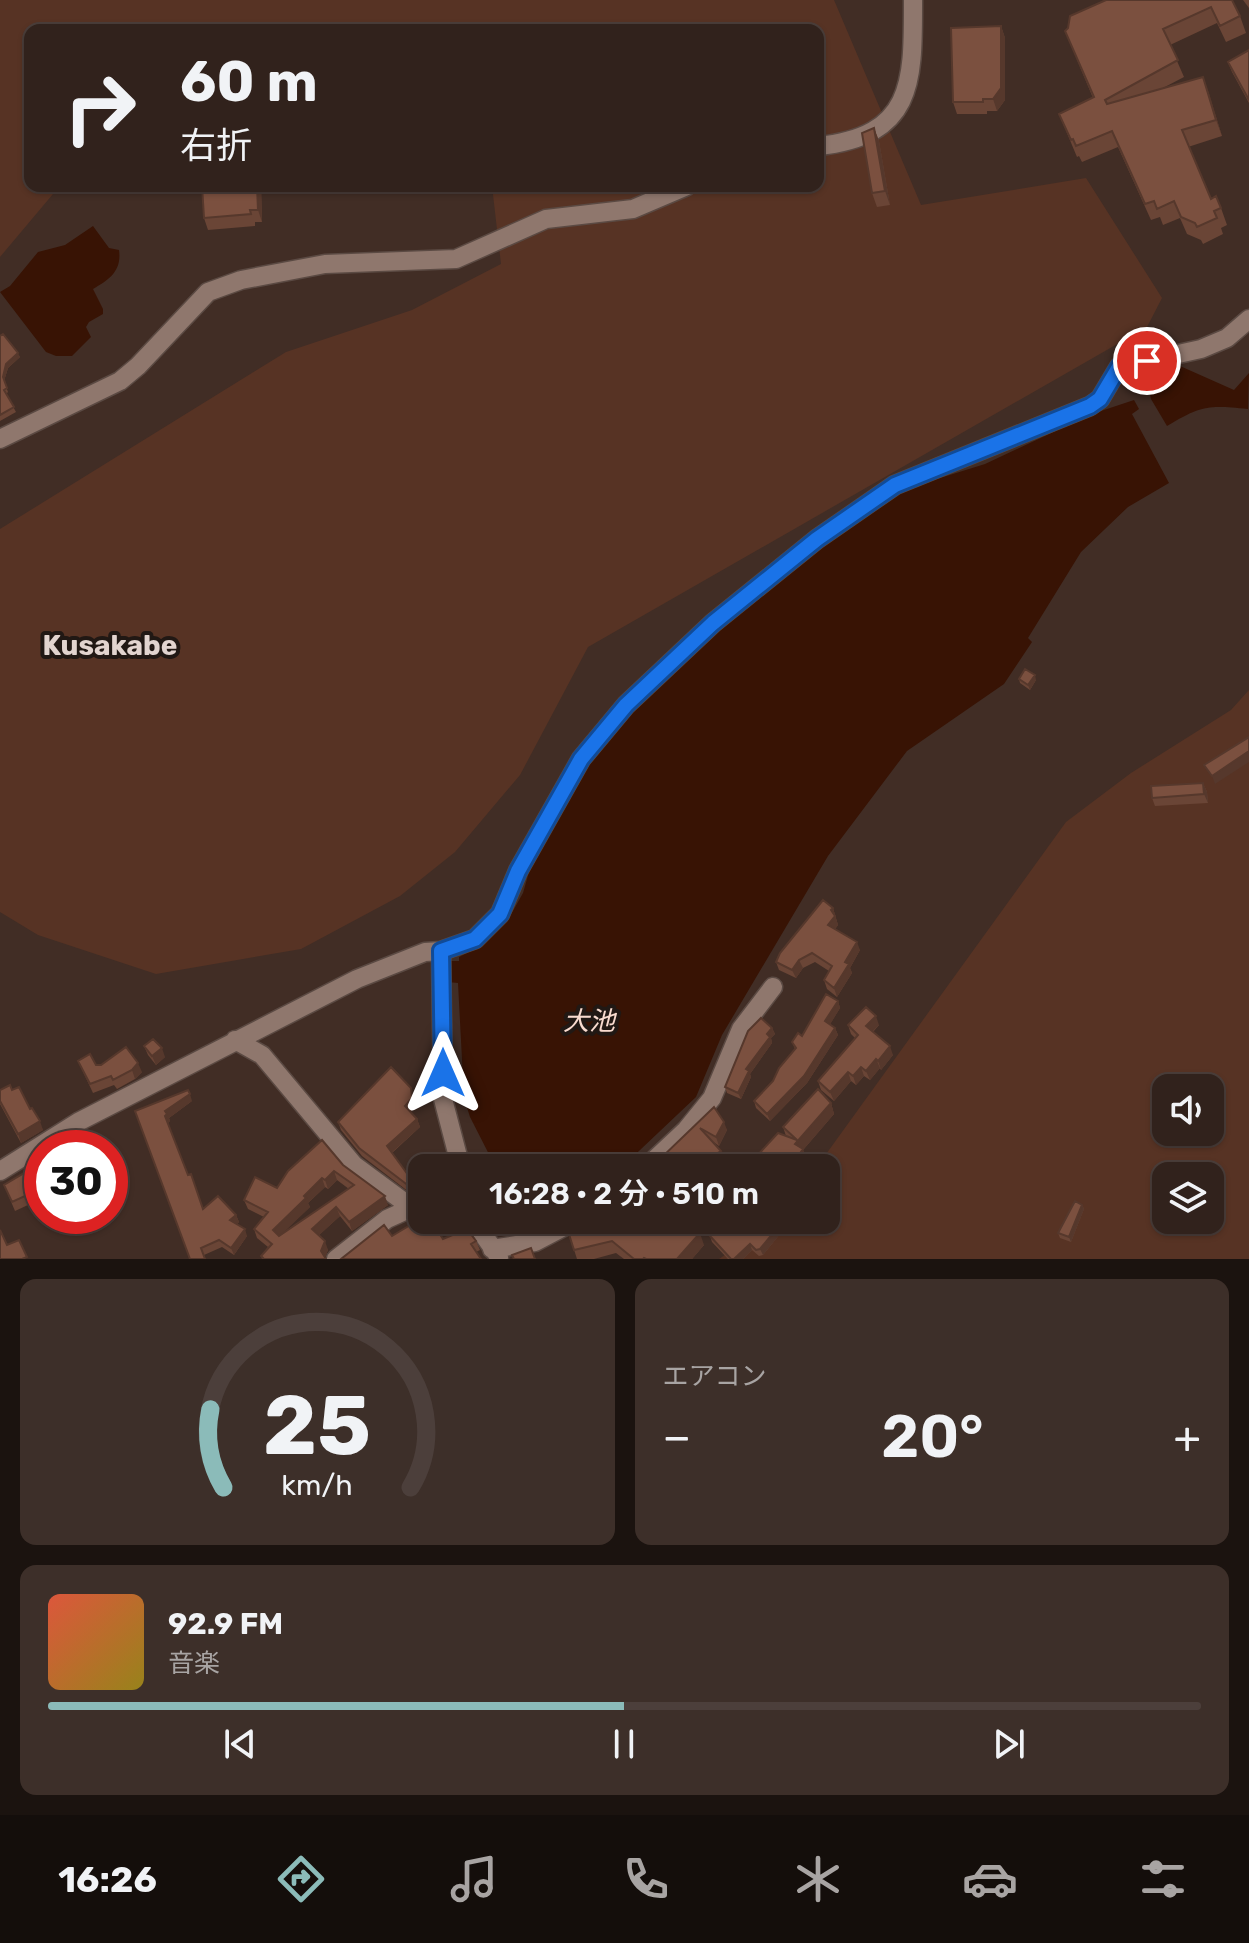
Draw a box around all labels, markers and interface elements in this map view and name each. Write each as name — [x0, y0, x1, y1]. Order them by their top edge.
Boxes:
text: 60 m — [180, 49, 318, 115]
icon: right — [48, 56, 152, 160]
text: 右折 — [180, 124, 252, 167]
pin — [1113, 327, 1181, 395]
icon: arrive — [1125, 339, 1169, 383]
district label: Kusakabe — [43, 629, 177, 662]
water label: 大池 — [563, 1006, 618, 1037]
position arrow — [401, 1031, 485, 1115]
map controls — [1152, 1074, 1224, 1234]
button: sound — [1152, 1074, 1224, 1146]
speed limit sign: 30 — [24, 1130, 128, 1234]
button: layers — [1152, 1162, 1224, 1234]
text: 16:28 · 2 分 · 510 m — [489, 1176, 759, 1212]
text: エアコン — [663, 1361, 767, 1392]
text: 25 — [263, 1376, 371, 1475]
text: 20° — [881, 1401, 984, 1472]
text: − — [663, 1411, 691, 1463]
text: + — [1174, 1411, 1201, 1463]
text: km/h — [282, 1468, 353, 1502]
text: 92.9 FM — [168, 1606, 283, 1642]
text: 音楽 — [168, 1648, 220, 1679]
icon: previous — [218, 1722, 262, 1766]
icon: pause — [602, 1722, 646, 1766]
icon: next — [987, 1722, 1031, 1766]
icon: directions — [273, 1851, 329, 1907]
icon: music — [446, 1851, 502, 1907]
icon: phone — [618, 1851, 674, 1907]
icon: climate — [790, 1851, 846, 1907]
icon: car — [962, 1851, 1018, 1907]
icon: filters — [1135, 1851, 1191, 1907]
text: 16:26 — [58, 1858, 157, 1901]

